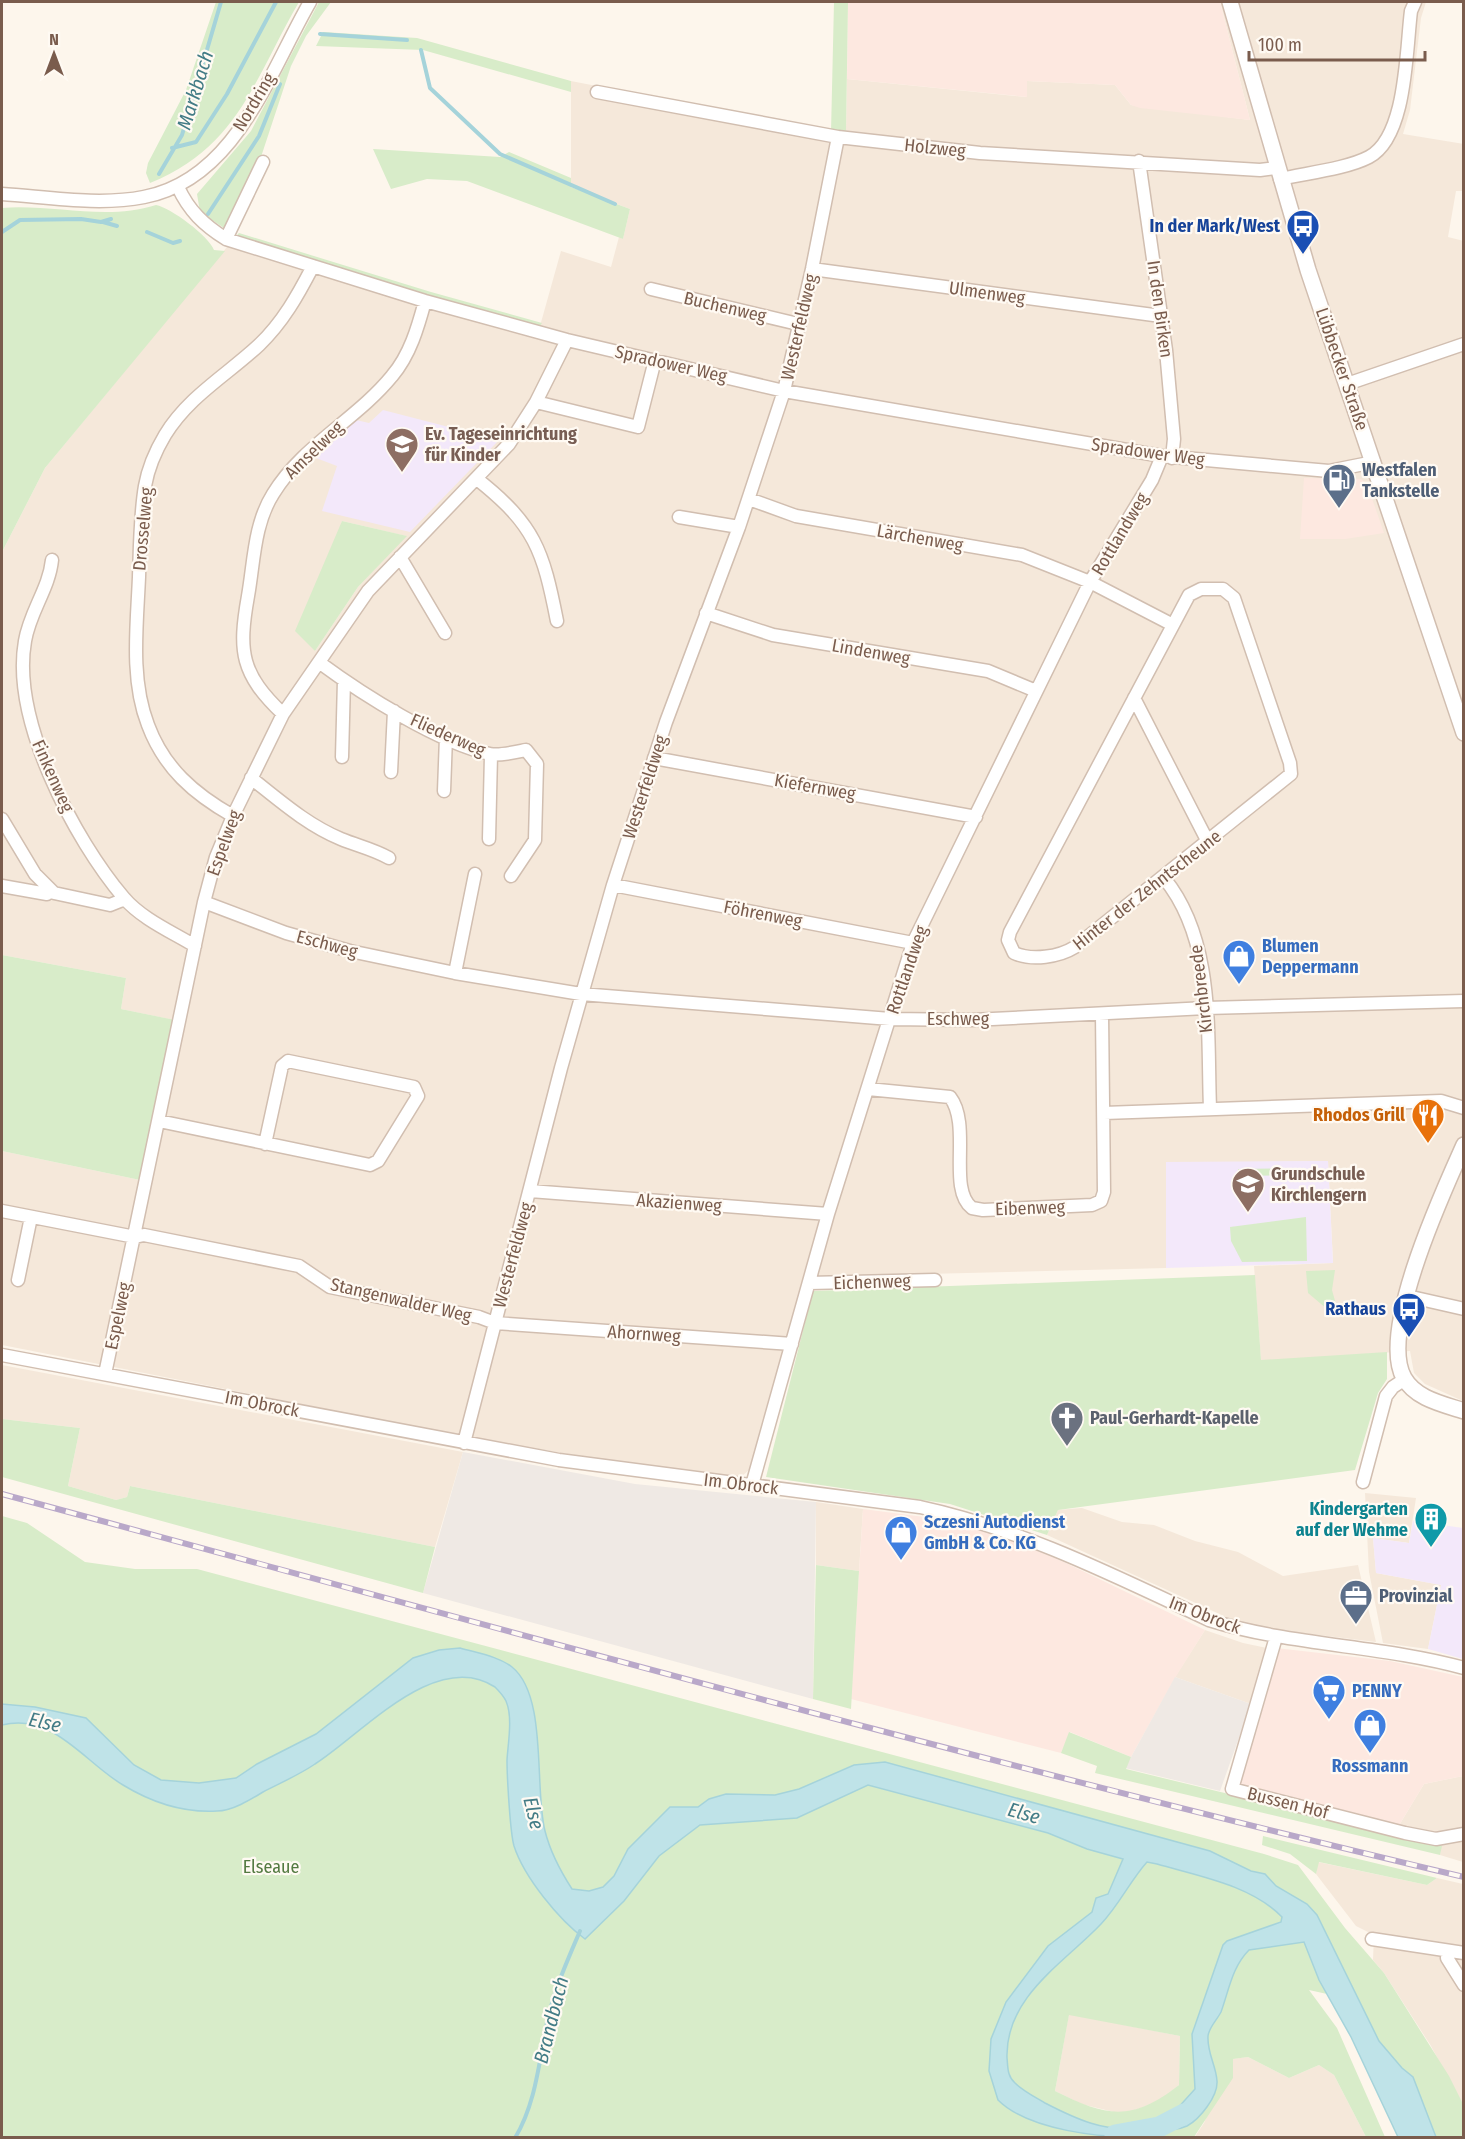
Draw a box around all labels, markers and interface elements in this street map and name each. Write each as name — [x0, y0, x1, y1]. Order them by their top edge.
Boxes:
north arrow — [24, 24, 84, 84]
scale bar — [1249, 24, 1424, 62]
text: N — [49, 30, 59, 49]
text: 100 m — [1258, 34, 1302, 56]
water label: Markbach — [172, 48, 218, 132]
street label: Nordring — [228, 68, 280, 135]
street label: Holzweg — [903, 134, 967, 162]
bus stop icon: In der Mark/West — [1285, 208, 1321, 255]
place label: In der Mark/West — [1150, 215, 1281, 237]
street label: In den Birken — [1142, 259, 1178, 359]
street label: Westerfeldweg — [776, 271, 822, 382]
street label: Ulmenweg — [947, 277, 1027, 309]
street label: Buchenweg — [682, 287, 769, 327]
street label: Lübbecker Straße — [1311, 305, 1373, 433]
street label: Spradower Weg — [613, 340, 730, 388]
street label: Amselweg — [280, 416, 349, 484]
place label: Ev. Tageseinrichtung für Kinder — [425, 423, 577, 466]
school or university icon: Ev. Tageseinrichtung für Kinder — [384, 426, 420, 473]
street label: Spradower Weg — [1090, 433, 1207, 471]
place label: Westfalen Tankstelle — [1362, 459, 1439, 502]
fuel station icon: Westfalen Tankstelle — [1321, 462, 1357, 509]
street label: Drosselweg — [128, 486, 158, 572]
street label: Rottlandweg — [1087, 488, 1153, 579]
street label: Lärchenweg — [875, 520, 965, 556]
street label: Lindenweg — [830, 634, 912, 670]
street label: Fliederweg — [407, 709, 489, 762]
street label: Westerfeldweg — [618, 732, 672, 842]
street label: Finkenweg — [27, 736, 79, 816]
street label: Kiefernweg — [773, 769, 858, 805]
street label: Espelweg — [202, 807, 246, 879]
street label: Hinter der Zehntscheune — [1068, 825, 1226, 955]
street label: Föhrenweg — [722, 896, 805, 932]
street label: Rottlandweg — [882, 922, 933, 1017]
street label: Eschweg — [294, 925, 360, 963]
place label: Blumen Deppermann — [1262, 935, 1359, 978]
shop icon: Blumen Deppermann — [1221, 938, 1257, 985]
street label: Kirchbreede — [1185, 944, 1217, 1034]
street label: Eschweg — [927, 1008, 990, 1030]
restaurant icon: Rhodos Grill — [1410, 1097, 1446, 1144]
place label: Rhodos Grill — [1313, 1104, 1405, 1126]
place label: Grundschule Kirchlengern — [1271, 1163, 1367, 1206]
school or university icon: Grundschule Kirchlengern — [1230, 1166, 1266, 1213]
street label: Akazienweg — [636, 1189, 723, 1217]
street label: Eibenweg — [995, 1196, 1066, 1220]
street label: Westerfeldweg — [488, 1199, 538, 1310]
street label: Eichenweg — [833, 1270, 912, 1294]
street label: Stangenwalder Weg — [328, 1273, 474, 1327]
street label: Espelweg — [100, 1280, 136, 1352]
bus stop icon: Rathaus — [1391, 1291, 1427, 1338]
place label: Rathaus — [1325, 1298, 1386, 1320]
street label: Ahornweg — [607, 1320, 682, 1348]
street label: Im Obrock — [223, 1386, 302, 1422]
church icon: Paul-Gerhardt-Kapelle — [1049, 1400, 1085, 1447]
place label: Paul-Gerhardt-Kapelle — [1090, 1407, 1259, 1429]
street label: Im Obrock — [702, 1469, 780, 1500]
place label: Kindergarten auf der Wehme — [1296, 1498, 1408, 1541]
building icon: Kindergarten auf der Wehme — [1413, 1501, 1449, 1548]
place label: Sczesni Autodienst GmbH & Co. KG — [924, 1511, 1066, 1554]
shop icon: Sczesni Autodienst GmbH & Co. KG — [883, 1514, 919, 1561]
office icon: Provinzial — [1338, 1578, 1374, 1625]
place label: Provinzial — [1379, 1585, 1452, 1607]
street label: Im Obrock — [1166, 1591, 1245, 1639]
supermarket icon: PENNY — [1311, 1673, 1347, 1720]
place label: PENNY — [1352, 1680, 1402, 1702]
water label: Else — [26, 1707, 64, 1737]
shop icon: Rossmann — [1352, 1707, 1388, 1754]
place label: Rossmann — [1332, 1755, 1408, 1777]
street label: Bussen Hof — [1245, 1782, 1332, 1824]
water label: Else — [518, 1794, 550, 1832]
water label: Else — [1005, 1797, 1043, 1829]
park label: Elseaue — [243, 1856, 299, 1878]
water label: Brandbach — [529, 1974, 573, 2066]

